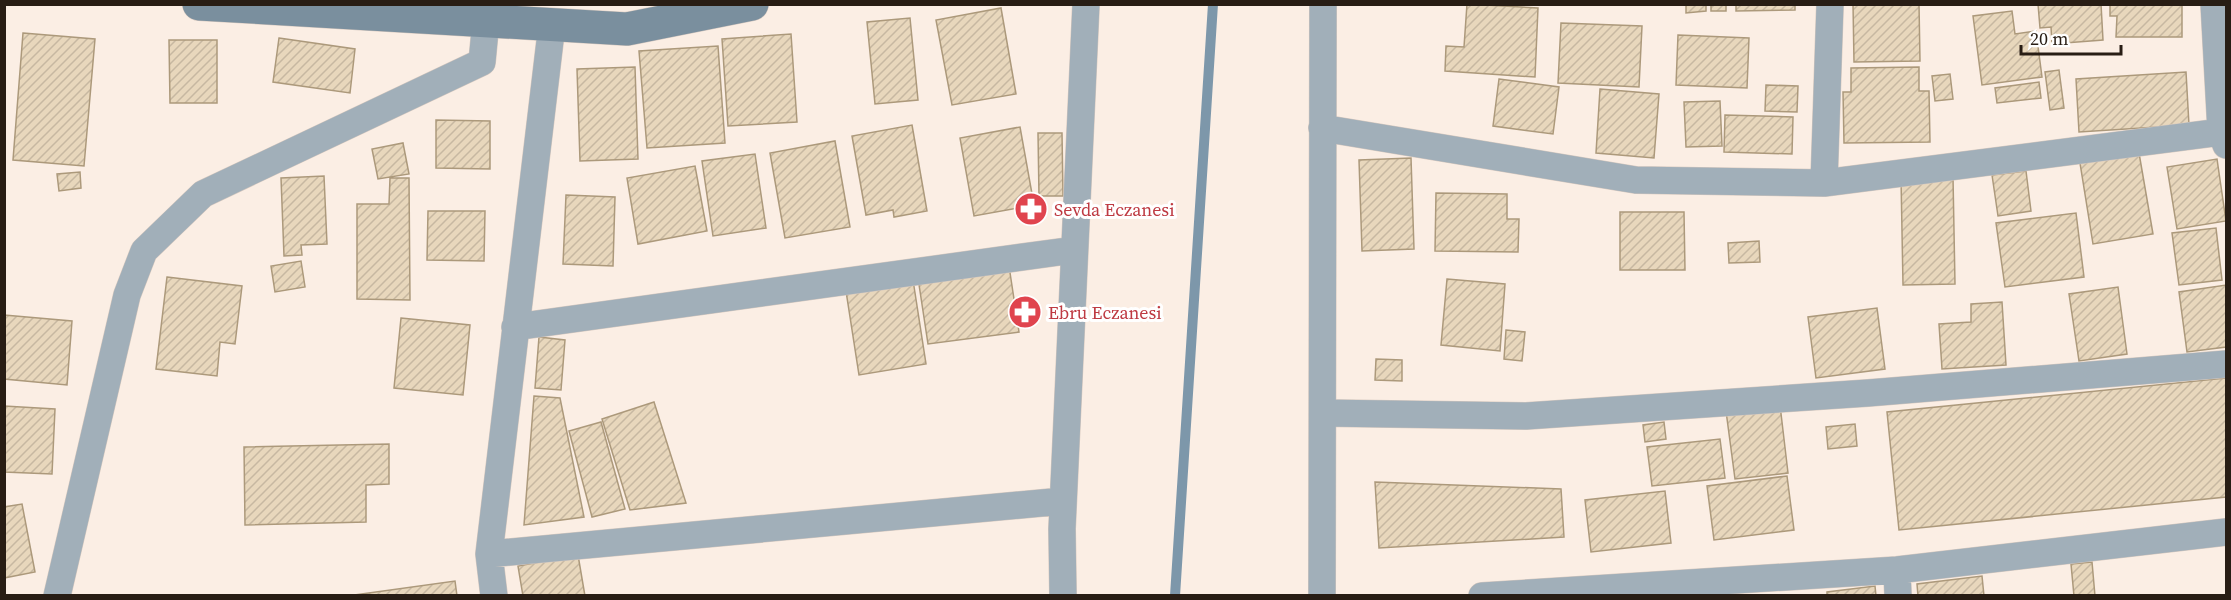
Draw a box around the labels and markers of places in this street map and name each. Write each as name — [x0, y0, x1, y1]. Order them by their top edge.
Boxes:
pharmacy icon: Sevda Eczanesi — [1013, 191, 1049, 227]
place label: Sevda Eczanesi — [1054, 197, 1175, 222]
pharmacy icon: Ebru Eczanesi — [1007, 294, 1043, 330]
place label: Ebru Eczanesi — [1048, 300, 1162, 325]

